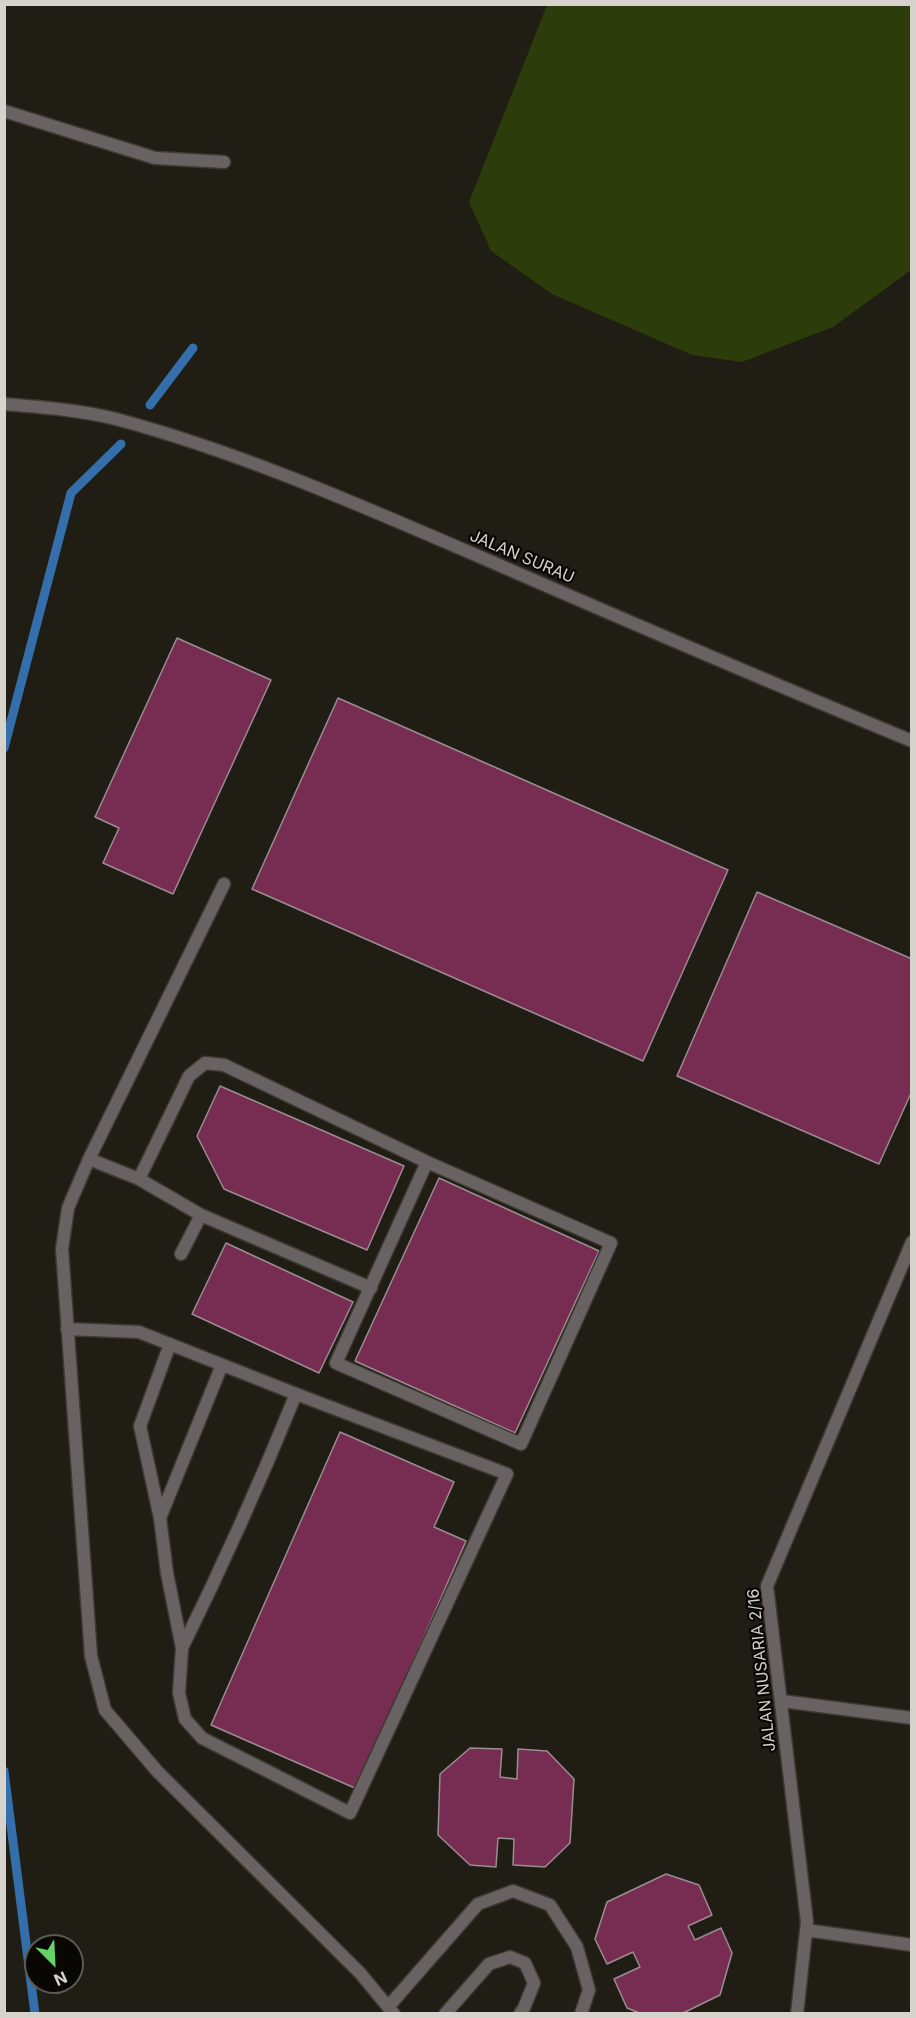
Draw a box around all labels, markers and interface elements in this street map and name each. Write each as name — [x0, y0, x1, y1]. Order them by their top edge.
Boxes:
street label: JALAN SURAU — [467, 526, 577, 588]
street label: JALAN NUSARIA 2/16 — [744, 1588, 780, 1752]
north arrow — [24, 1934, 84, 1994]
text: N — [51, 1967, 70, 1990]

